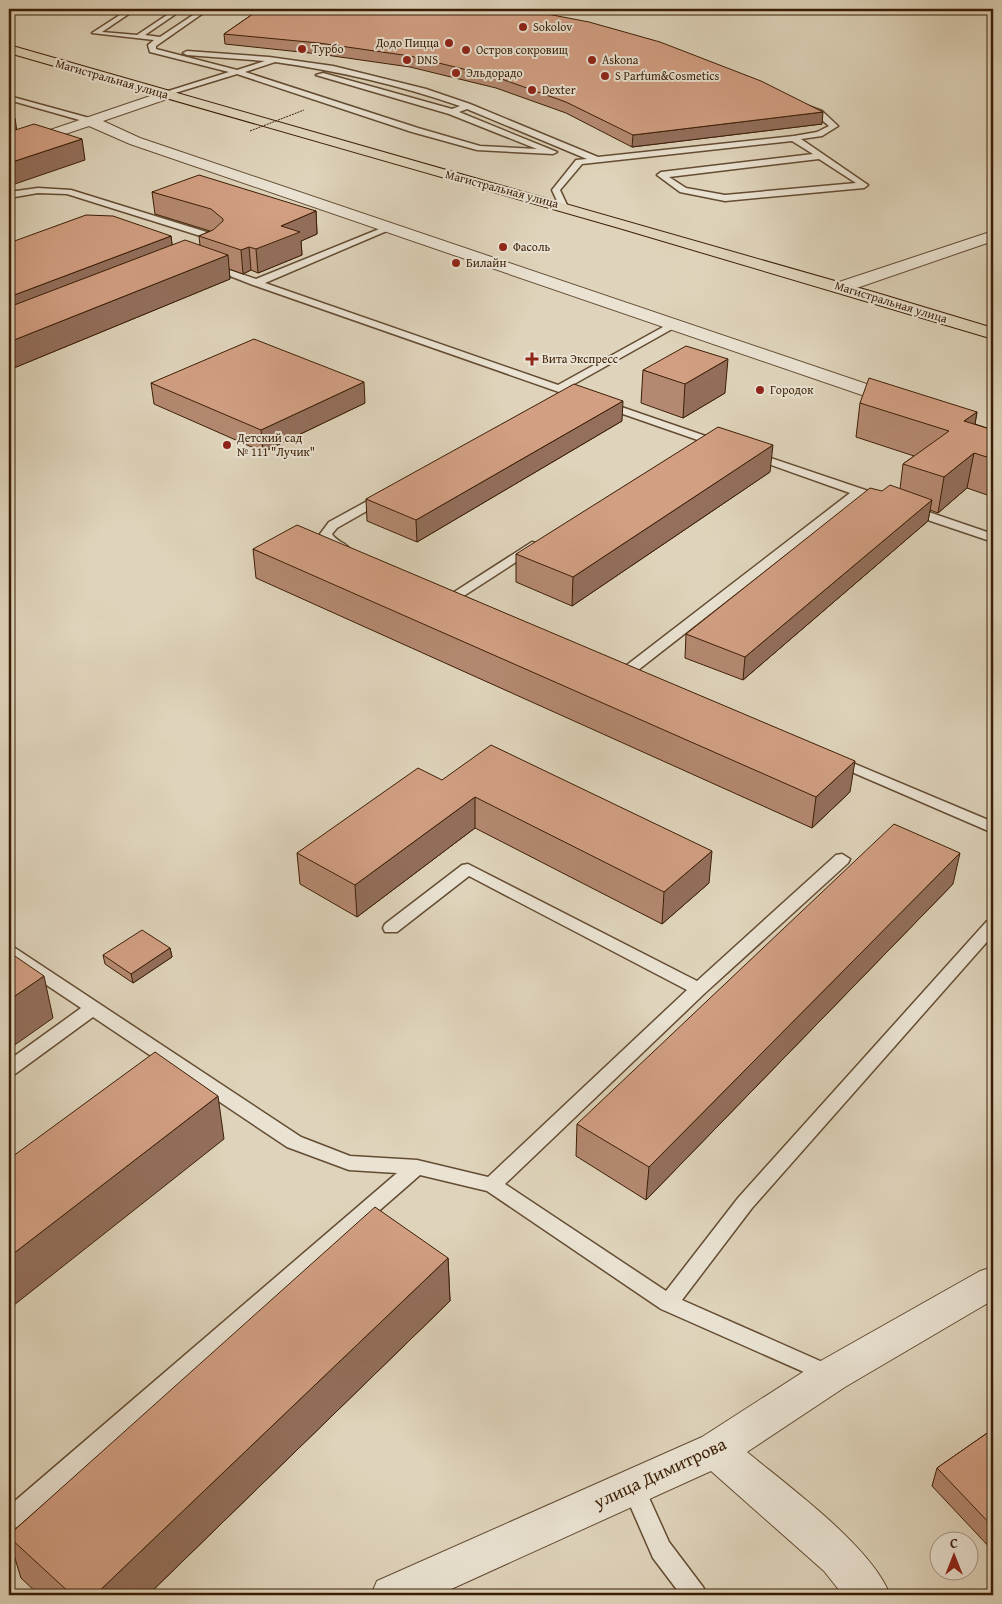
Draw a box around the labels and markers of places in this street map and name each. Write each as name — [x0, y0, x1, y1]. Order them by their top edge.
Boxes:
place label: Sokolov — [533, 18, 572, 35]
marker: Sokolov — [517, 21, 529, 33]
place label: Додо Пицца — [375, 34, 439, 51]
marker: Додо Пицца — [443, 37, 455, 49]
place label: Турбо — [312, 40, 344, 57]
place label: Остров сокровищ — [476, 41, 569, 58]
marker: Турбо — [296, 43, 308, 55]
marker: Остров сокровищ — [460, 44, 472, 56]
place label: DNS — [417, 51, 438, 68]
place label: Askona — [602, 51, 639, 68]
marker: DNS — [401, 54, 413, 66]
marker: Askona — [586, 54, 598, 66]
place label: Эльдорадо — [466, 64, 523, 81]
marker: Эльдорадо — [450, 67, 462, 79]
place label: S Parfum&Cosmetics — [615, 67, 720, 84]
marker: S Parfum&Cosmetics — [599, 70, 611, 82]
place label: Dexter — [542, 81, 576, 98]
marker: Dexter — [526, 84, 538, 96]
place label: Фасоль — [513, 238, 551, 255]
marker: Фасоль — [497, 241, 509, 253]
place label: Билайн — [466, 254, 506, 271]
marker: Билайн — [450, 257, 462, 269]
place label: Вита Экспресс — [542, 350, 619, 367]
marker: Вита Экспресс — [526, 353, 538, 365]
place label: Городок — [770, 381, 814, 398]
marker: Городок — [754, 384, 766, 396]
place label: Детский сад № 111 "Лучик" — [236, 429, 315, 460]
marker: Детский сад № 111 "Лучик" — [221, 439, 233, 451]

